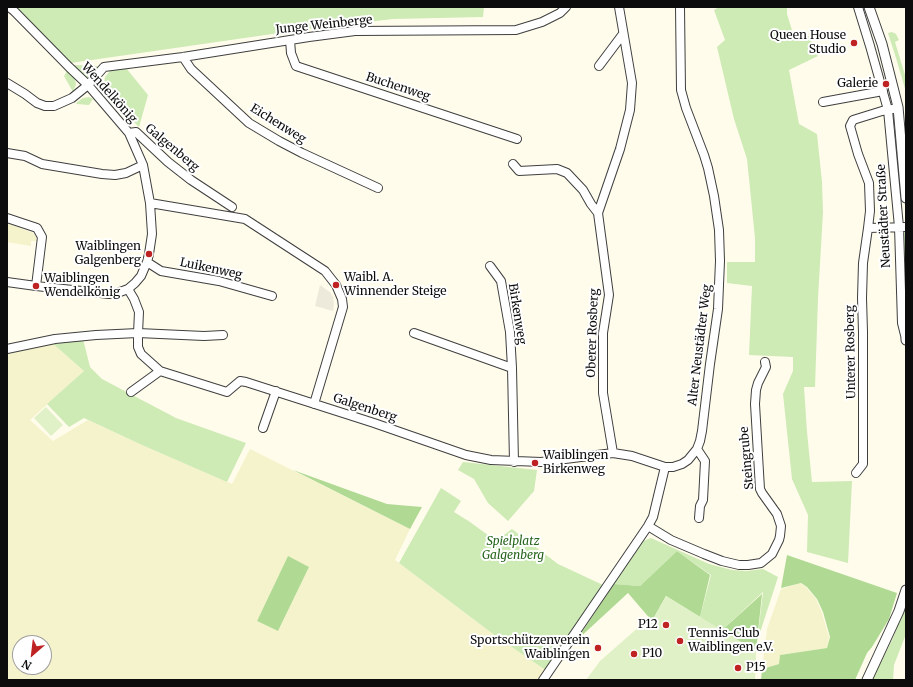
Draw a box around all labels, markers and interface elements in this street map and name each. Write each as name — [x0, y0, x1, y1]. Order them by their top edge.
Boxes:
street label: Junge Weinberge — [275, 13, 373, 37]
place label: Queen House Studio — [770, 29, 846, 57]
marker: Queen House Studio — [849, 38, 859, 48]
street label: Wendelkönig — [78, 60, 140, 126]
street label: Buchenweg — [364, 70, 432, 104]
place label: Galerie — [837, 77, 878, 91]
marker: Galerie — [881, 79, 891, 89]
street label: Eichenweg — [248, 101, 308, 147]
street label: Galgenberg — [142, 121, 202, 175]
street label: Neustädter Straße — [874, 164, 894, 268]
place label: Waiblingen Galgenberg — [75, 240, 141, 268]
marker: Waiblingen Galgenberg — [144, 249, 154, 259]
street label: Luikenweg — [178, 255, 244, 283]
place label: Waibl. A. Winnender Steige — [344, 271, 447, 299]
place label: Waiblingen Wendelkönig — [44, 272, 120, 300]
marker: Waibl. A. Winnender Steige — [331, 280, 341, 290]
marker: Waiblingen Wendelkönig — [31, 281, 41, 291]
street label: Birkenweg — [505, 282, 529, 346]
street label: Alter Neustädter Weg — [685, 283, 715, 407]
street label: Oberer Rosberg — [584, 288, 602, 378]
street label: Unterer Rosberg — [843, 305, 859, 399]
street label: Galgenberg — [331, 391, 399, 425]
street label: Steingrube — [737, 426, 757, 490]
place label: Waiblingen Birkenweg — [543, 449, 609, 477]
marker: Waiblingen Birkenweg — [530, 458, 540, 468]
park label: Spielplatz Galgenberg — [482, 535, 544, 563]
place label: P12 — [638, 618, 658, 632]
marker: P12 — [661, 620, 671, 630]
place label: Tennis-Club Waiblingen e.V. — [688, 627, 773, 655]
place label: Sportschützenverein Waiblingen — [470, 634, 590, 662]
north arrow — [12, 635, 52, 675]
marker: Tennis-Club Waiblingen e.V. — [675, 636, 685, 646]
marker: Sportschützenverein Waiblingen — [593, 643, 603, 653]
place label: P10 — [642, 647, 662, 661]
marker: P10 — [629, 649, 639, 659]
text: N — [20, 656, 34, 673]
place label: P15 — [746, 661, 766, 675]
marker: P15 — [733, 663, 743, 673]

